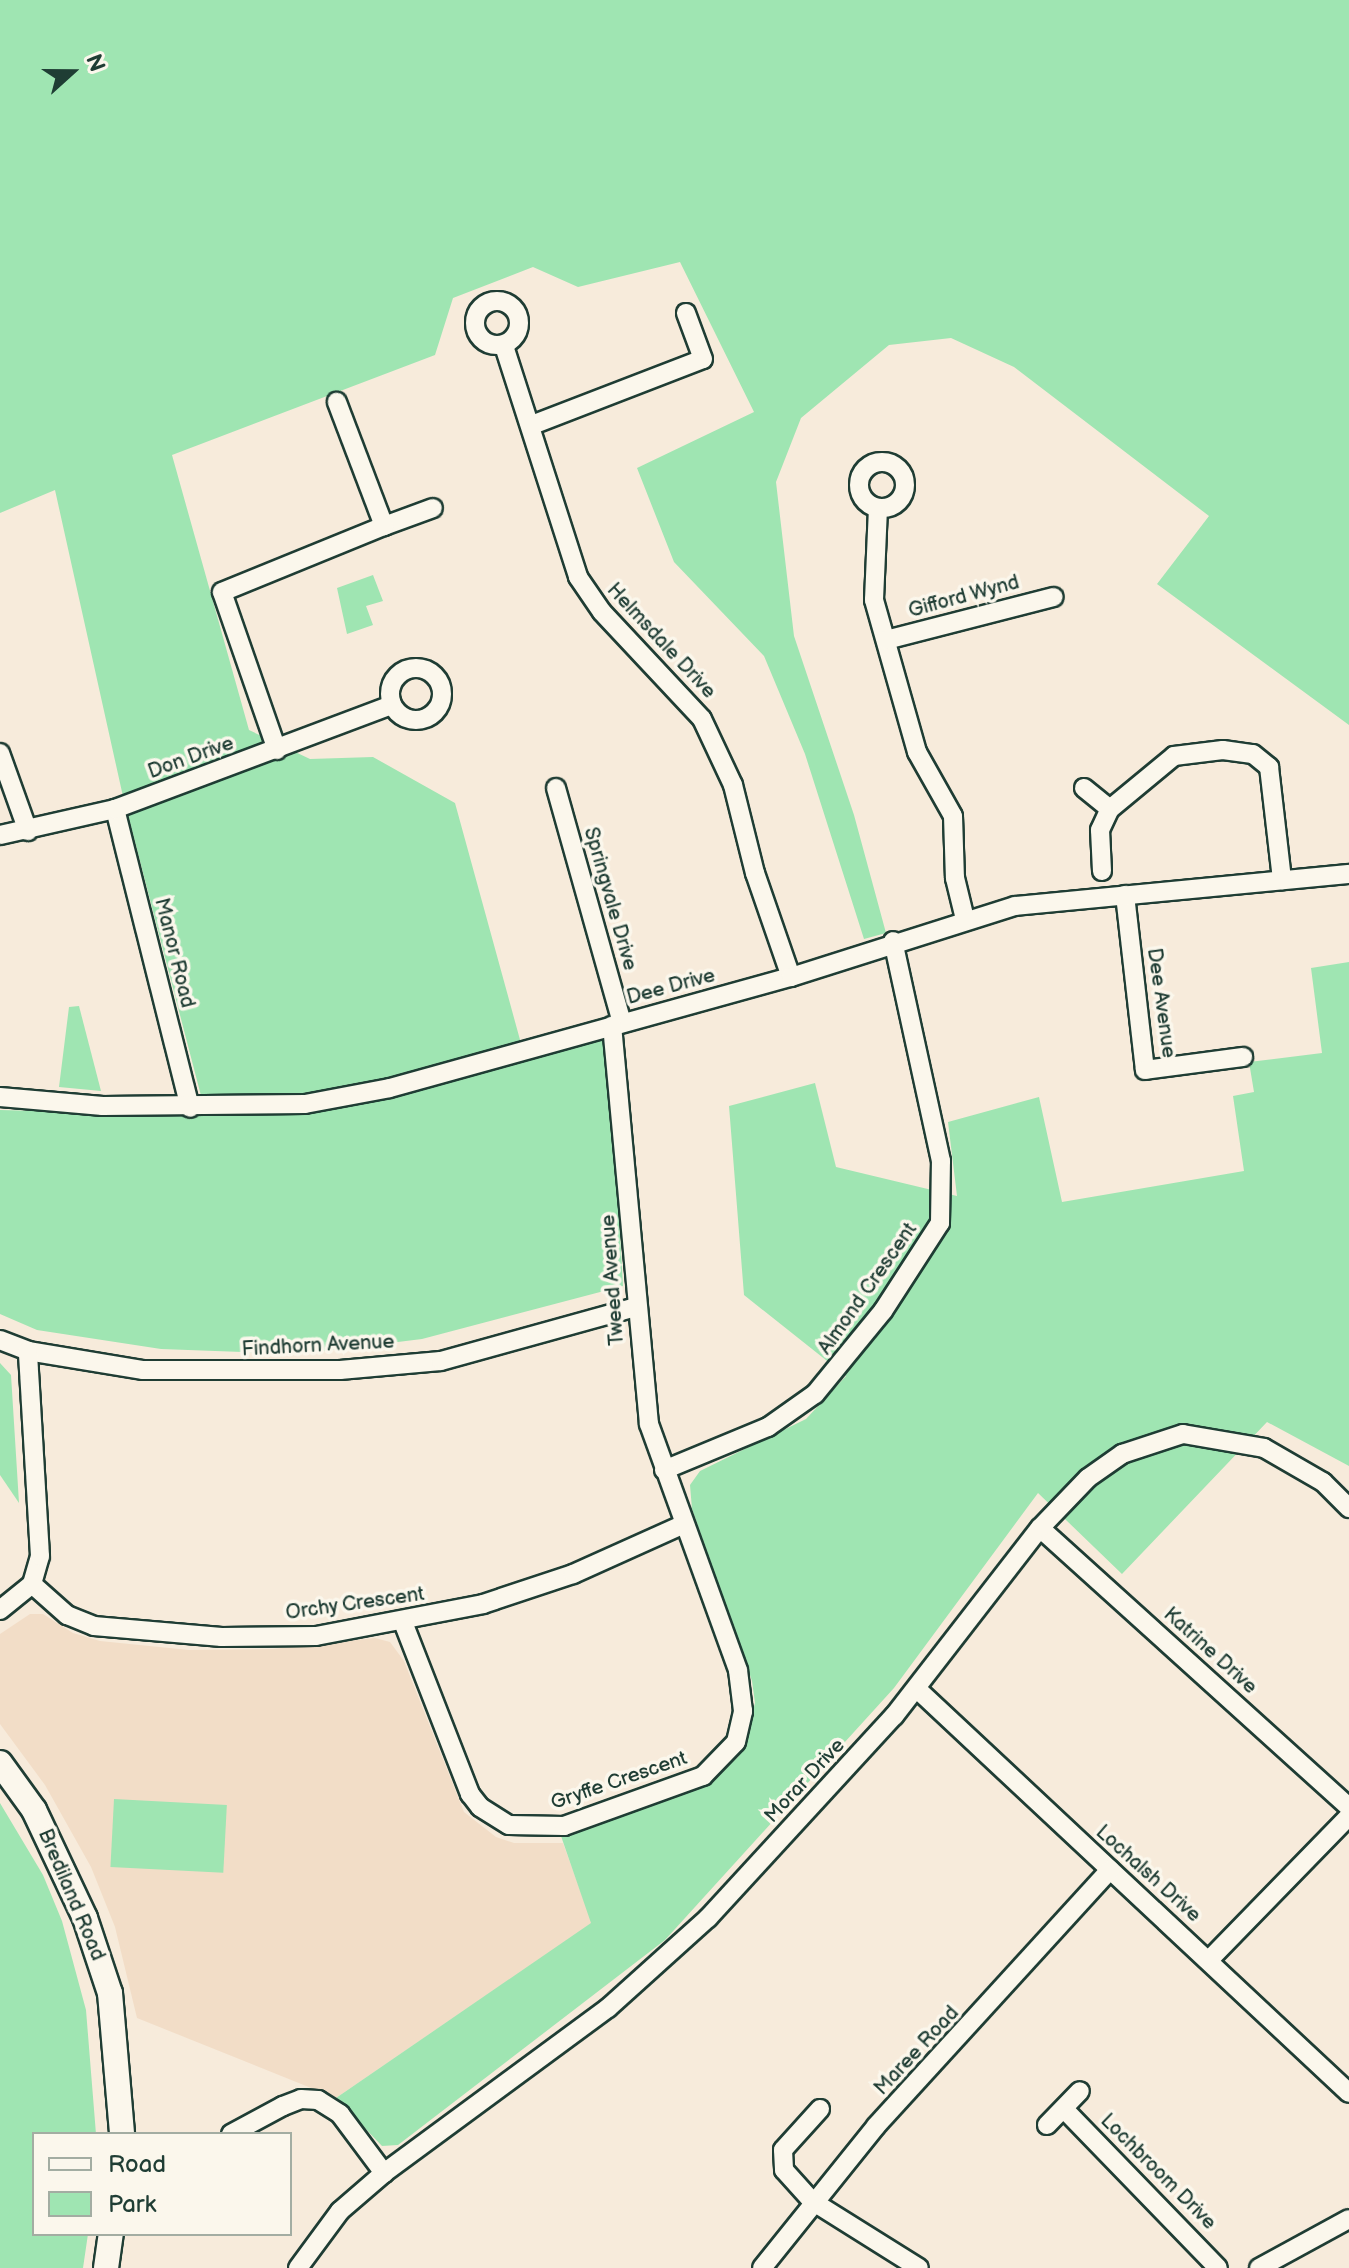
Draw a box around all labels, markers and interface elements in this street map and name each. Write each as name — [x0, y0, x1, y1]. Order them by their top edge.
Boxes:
north arrow — [32, 32, 112, 112]
text: N — [79, 51, 110, 76]
street label: Gifford Wynd — [906, 571, 1022, 623]
street label: Helmsdale Drive — [601, 578, 721, 704]
street label: Don Drive — [145, 731, 237, 785]
street label: Springvale Drive — [578, 825, 642, 973]
street label: Manor Road — [149, 896, 199, 1010]
street label: Dee Avenue — [1141, 947, 1181, 1059]
street label: Dee Drive — [624, 964, 718, 1010]
street label: Tweed Avenue — [596, 1214, 630, 1346]
street label: Almond Crescent — [814, 1218, 922, 1360]
street label: Findhorn Avenue — [241, 1330, 395, 1362]
street label: Orchy Crescent — [284, 1582, 426, 1626]
street label: Katrine Drive — [1158, 1603, 1262, 1699]
street label: Morar Drive — [760, 1734, 850, 1828]
street label: Gryffe Crescent — [548, 1746, 690, 1816]
street label: Lochalsh Drive — [1091, 1821, 1205, 1927]
street label: Brediland Road — [32, 1826, 110, 1964]
street label: Maree Road — [870, 2002, 964, 2100]
street label: Lochbroom Drive — [1095, 2109, 1221, 2235]
legend — [32, 2132, 292, 2236]
text: Road — [108, 2150, 166, 2179]
text: Park — [108, 2190, 156, 2219]

